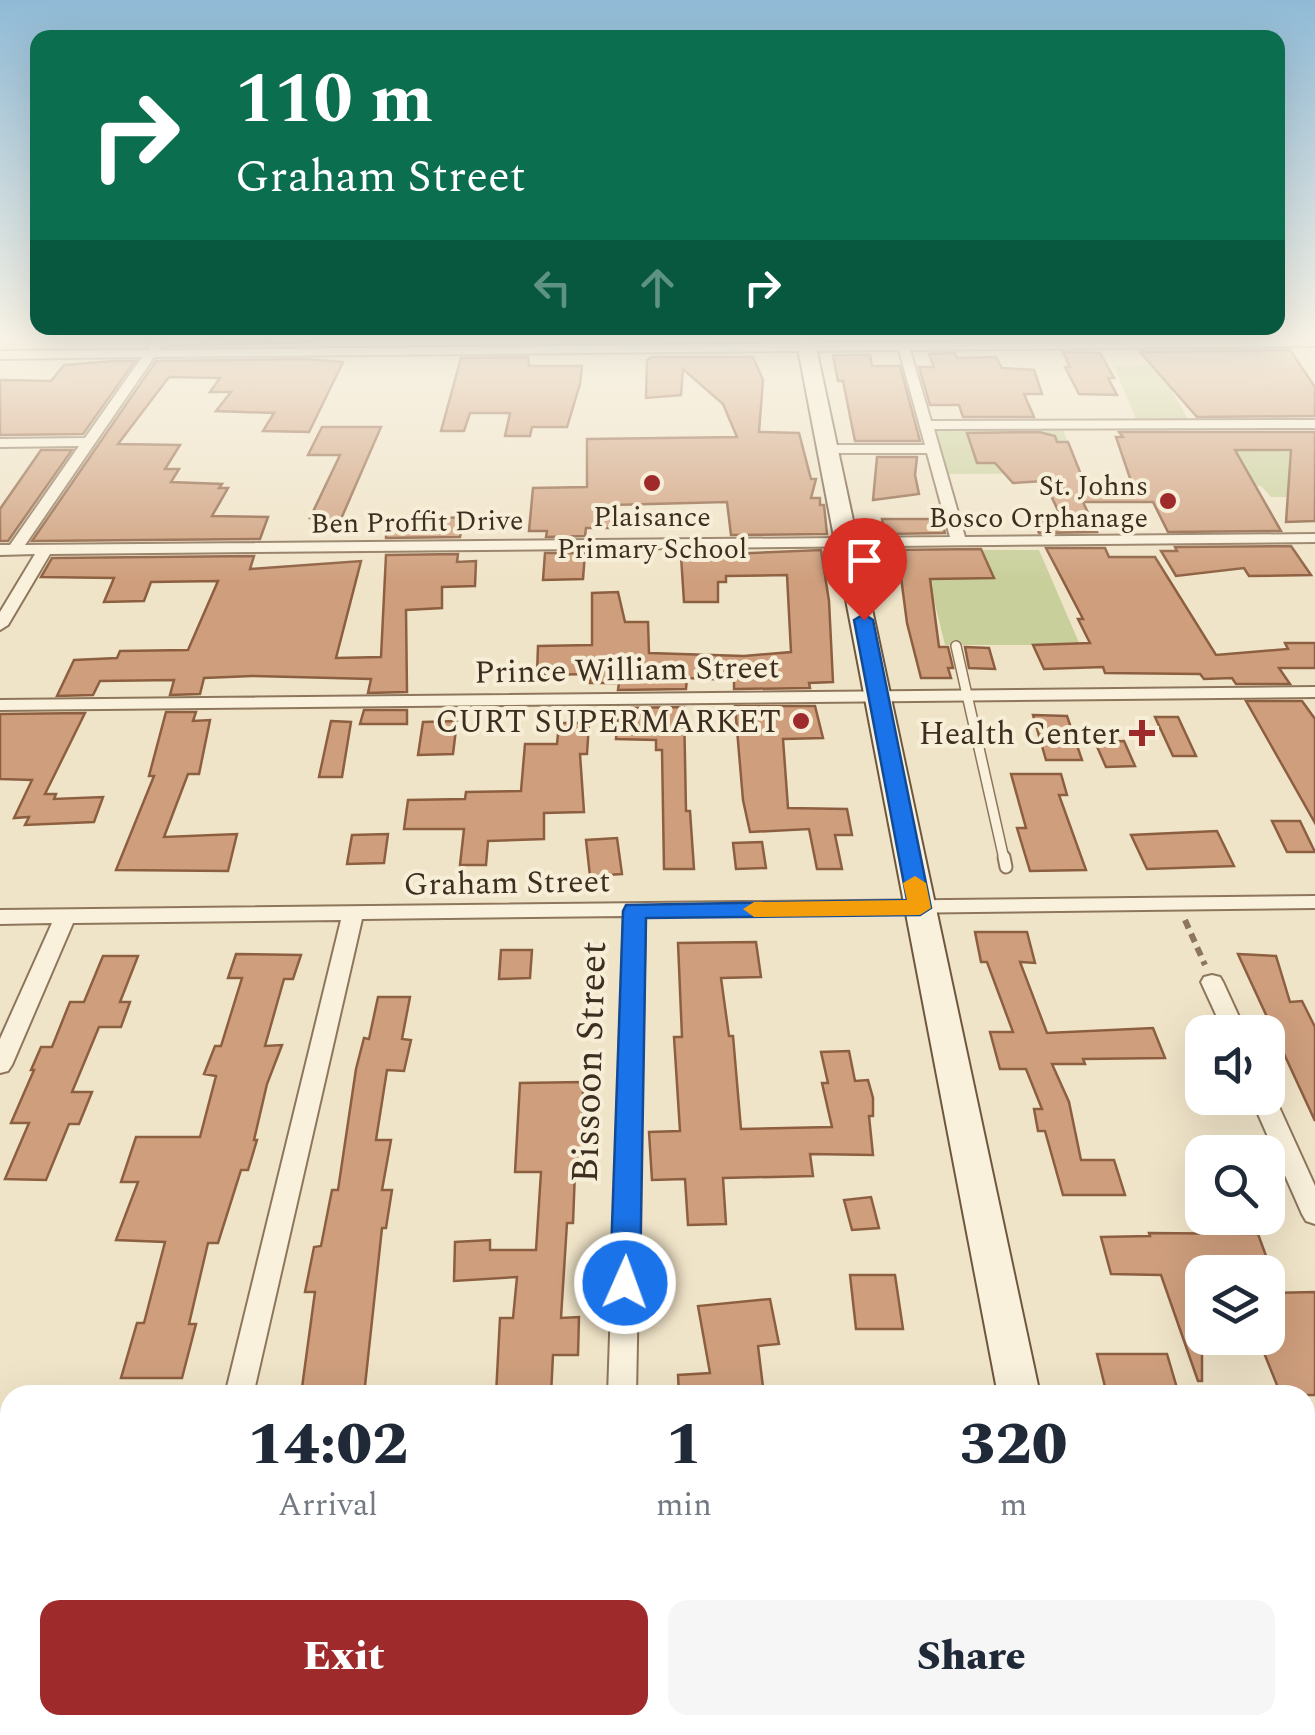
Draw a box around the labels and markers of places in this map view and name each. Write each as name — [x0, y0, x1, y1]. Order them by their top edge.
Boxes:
place label: St. Johns Bosco Orphanage — [929, 465, 1148, 540]
marker: Plaisance Primary School — [641, 472, 663, 494]
marker: St. Johns Bosco Orphanage — [1157, 490, 1179, 512]
place label: Plaisance Primary School — [557, 496, 747, 571]
pin — [822, 518, 907, 621]
place label: CURT SUPERMARKET — [436, 698, 781, 747]
marker: CURT SUPERMARKET — [790, 710, 812, 732]
place label: Health Center — [919, 710, 1120, 759]
marker: Health Center — [1129, 720, 1155, 746]

